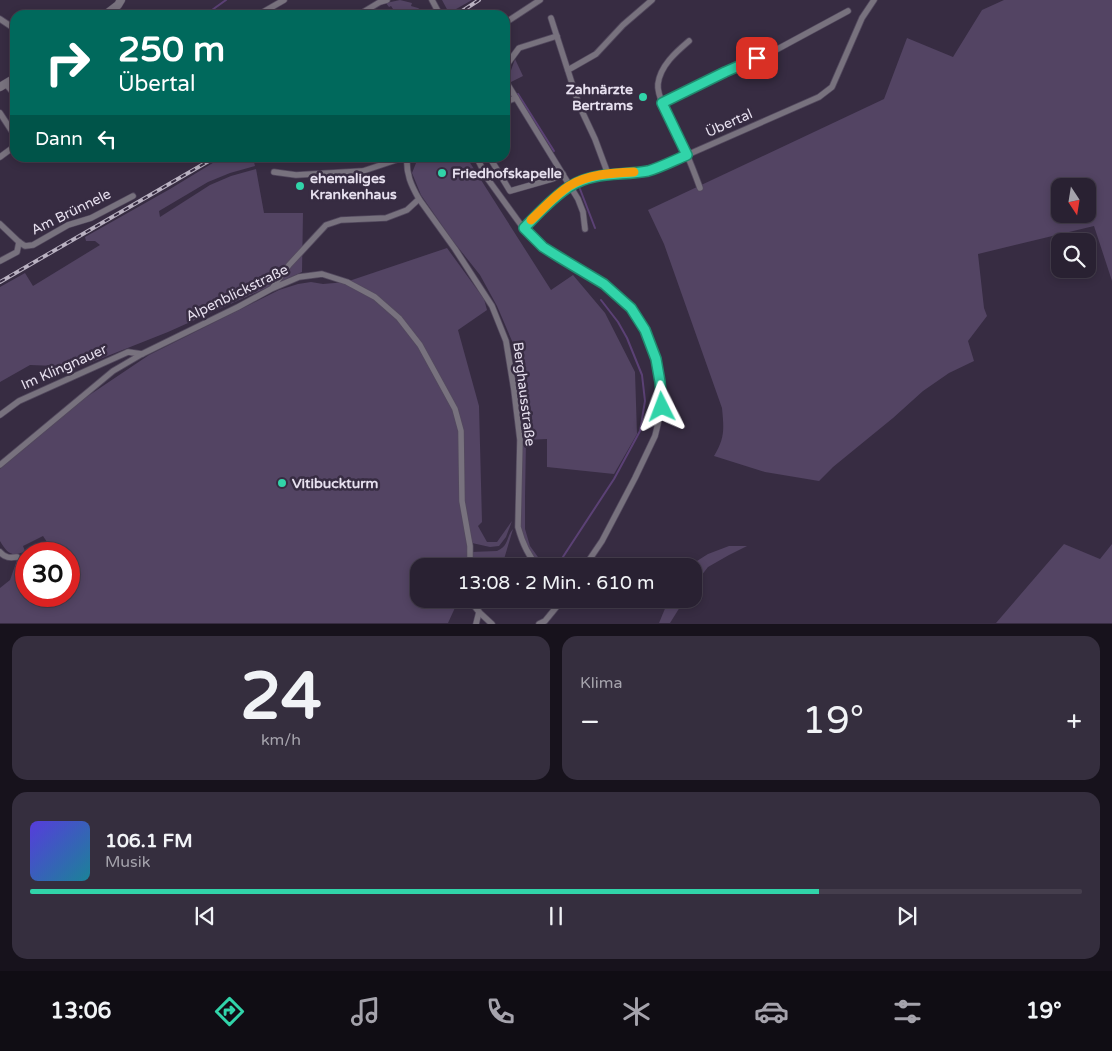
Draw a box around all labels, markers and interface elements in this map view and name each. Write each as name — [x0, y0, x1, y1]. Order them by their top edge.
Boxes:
text: 250 m — [118, 29, 225, 71]
icon: right — [35, 30, 100, 95]
pin — [736, 37, 778, 79]
icon: arrive — [743, 44, 771, 72]
text: Übertal — [118, 71, 195, 97]
place label: Zahnärzte Bertrams — [566, 81, 633, 114]
marker: Zahnärzte Bertrams — [637, 91, 649, 103]
street label: Übertal — [703, 105, 755, 141]
icon: left — [93, 125, 121, 153]
text: Dann — [35, 128, 83, 150]
place label: Friedhofskapelle — [452, 165, 562, 182]
marker: Friedhofskapelle — [436, 167, 448, 179]
place label: ehemaliges Krankenhaus — [310, 170, 397, 203]
north arrow — [1051, 178, 1096, 222]
map controls — [1051, 178, 1096, 278]
marker: ehemaliges Krankenhaus — [294, 180, 306, 192]
street label: Am Brünnele — [28, 185, 114, 239]
button: search — [1051, 233, 1096, 278]
street label: Alpenblickstraße — [183, 261, 291, 325]
street label: Im Klingnauer — [18, 340, 110, 394]
street label: Berghausstraße — [509, 341, 539, 447]
position arrow — [635, 380, 687, 432]
place label: Vitibuckturm — [292, 475, 379, 492]
marker: Vitibuckturm — [276, 477, 288, 489]
speed limit sign: 30 — [15, 542, 80, 607]
text: 13:08 · 2 Min. · 610 m — [458, 572, 654, 594]
text: 24 — [240, 658, 322, 737]
text: Klima — [580, 673, 622, 693]
text: 19° — [802, 698, 864, 744]
text: − — [580, 705, 600, 739]
text: + — [1066, 705, 1082, 739]
text: km/h — [261, 730, 301, 750]
text: 106.1 FM — [105, 830, 193, 852]
text: Musik — [105, 852, 150, 872]
icon: previous — [191, 902, 219, 930]
icon: pause — [542, 902, 570, 930]
icon: next — [893, 902, 921, 930]
icon: directions — [212, 994, 247, 1029]
icon: music — [348, 994, 383, 1029]
icon: phone — [483, 994, 518, 1029]
icon: climate — [619, 994, 654, 1029]
icon: car — [754, 994, 789, 1029]
icon: filters — [890, 994, 925, 1029]
text: 13:06 — [50, 998, 111, 1024]
text: 19° — [1026, 998, 1062, 1024]

